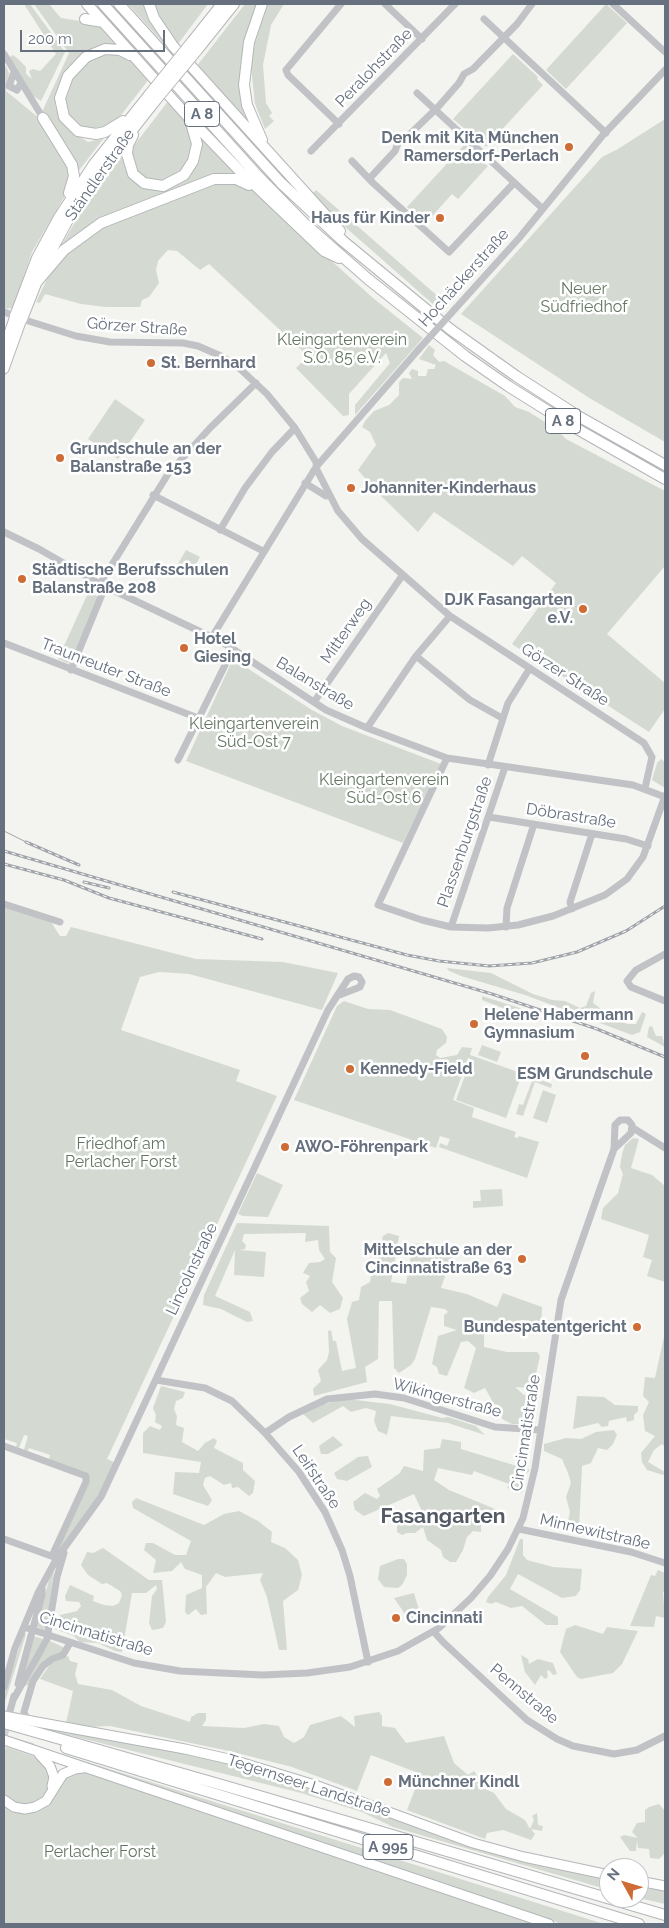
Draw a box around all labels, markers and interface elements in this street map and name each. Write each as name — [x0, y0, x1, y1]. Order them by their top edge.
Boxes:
scale bar — [22, 20, 168, 52]
street label: Peralohstraße — [332, 25, 416, 111]
text: 200 m — [28, 30, 72, 48]
road number: A 8 — [184, 102, 220, 126]
street label: Ständlerstraße — [61, 125, 139, 225]
place label: Denk mit Kita München Ramersdorf-Perlach — [381, 128, 559, 166]
marker: Denk mit Kita München Ramersdorf-Perlach — [563, 141, 575, 153]
place label: Haus für Kinder — [311, 208, 430, 228]
marker: Haus für Kinder — [434, 212, 446, 224]
street label: Hochäckerstraße — [415, 225, 513, 331]
park label: Neuer Südfriedhof — [541, 279, 627, 317]
street label: Görzer Straße — [86, 314, 188, 340]
park label: Kleingartenverein S.O. 85 e.V. — [277, 330, 407, 368]
place label: St. Bernhard — [161, 353, 256, 373]
marker: St. Bernhard — [145, 357, 157, 369]
road number: A 8 — [546, 408, 580, 434]
place label: Grundschule an der Balanstraße 153 — [70, 439, 221, 477]
marker: Grundschule an der Balanstraße 153 — [54, 452, 66, 464]
place label: Johanniter-Kinderhaus — [361, 478, 536, 498]
marker: Johanniter-Kinderhaus — [345, 482, 357, 494]
place label: Städtische Berufsschulen Balanstraße 208 — [32, 560, 229, 598]
marker: Städtische Berufsschulen Balanstraße 208 — [16, 573, 28, 585]
place label: DJK Fasangarten e.V. — [444, 590, 573, 628]
street label: Mitterweg — [317, 595, 375, 667]
marker: DJK Fasangarten e.V. — [577, 603, 589, 615]
place label: Hotel Giesing — [194, 629, 251, 667]
street label: Traunreuter Straße — [38, 634, 174, 702]
street label: Görzer Straße — [517, 639, 613, 711]
marker: Hotel Giesing — [178, 642, 190, 654]
street label: Balanstraße — [273, 653, 357, 715]
park label: Kleingartenverein Süd-Ost 7 — [189, 714, 319, 752]
park label: Kleingartenverein Süd-Ost 6 — [319, 770, 449, 808]
street label: Plassenburgstraße — [434, 774, 496, 910]
street label: Döbrastraße — [525, 799, 617, 833]
place label: Helene Habermann Gymnasium — [484, 1005, 633, 1043]
marker: Helene Habermann Gymnasium — [468, 1018, 480, 1030]
marker: ESM Grundschule — [579, 1050, 591, 1062]
place label: Kennedy-Field — [360, 1059, 473, 1079]
marker: Kennedy-Field — [344, 1063, 356, 1075]
place label: ESM Grundschule — [517, 1064, 653, 1084]
park label: Friedhof am Perlacher Forst — [65, 1134, 177, 1172]
place label: AWO-Föhrenpark — [295, 1137, 428, 1157]
marker: AWO-Föhrenpark — [279, 1141, 291, 1153]
street label: Lincolnstraße — [162, 1220, 222, 1318]
place label: Mittelschule an der Cincinnatistraße 63 — [364, 1240, 512, 1278]
marker: Mittelschule an der Cincinnatistraße 63 — [516, 1253, 528, 1265]
place label: Bundespatentgericht — [463, 1317, 627, 1337]
marker: Bundespatentgericht — [631, 1321, 643, 1333]
street label: Cincinnatistraße — [507, 1373, 545, 1493]
street label: Wikingerstraße — [390, 1374, 504, 1422]
street label: Leifstraße — [288, 1441, 344, 1513]
district label: Fasangarten — [381, 1504, 505, 1530]
street label: Minnewitstraße — [538, 1510, 652, 1554]
street label: Cincinnatistraße — [37, 1608, 155, 1660]
place label: Cincinnati — [406, 1608, 482, 1628]
marker: Cincinnati — [390, 1612, 402, 1624]
street label: Pennstraße — [486, 1660, 562, 1728]
street label: Tegernseer Landstraße — [225, 1750, 393, 1822]
place label: Münchner Kindl — [398, 1772, 519, 1792]
marker: Münchner Kindl — [382, 1776, 394, 1788]
road number: A 995 — [363, 1834, 413, 1860]
park label: Perlacher Forst — [44, 1842, 156, 1862]
north arrow — [599, 1858, 649, 1908]
text: N — [604, 1865, 623, 1883]

